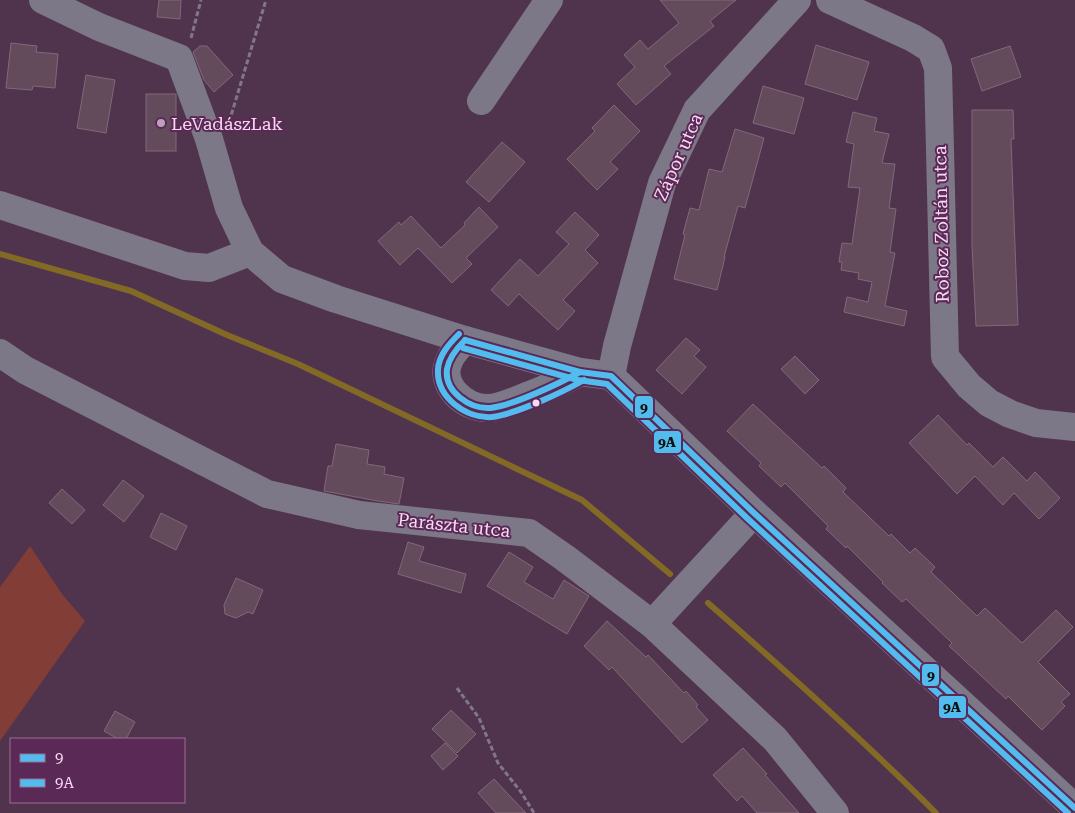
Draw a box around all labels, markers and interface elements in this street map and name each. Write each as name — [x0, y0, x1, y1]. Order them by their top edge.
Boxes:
street label: Zápor utca — [649, 110, 707, 204]
place label: LeVadászLak — [171, 113, 283, 134]
marker: LeVadászLak — [155, 117, 167, 129]
street label: Roboz Zoltán utca — [929, 145, 953, 303]
line badge: 9 — [634, 395, 654, 419]
unlabelled marker — [531, 398, 541, 408]
text: 9 — [640, 399, 648, 415]
line badge: 9A — [653, 430, 682, 454]
text: 9A — [658, 434, 676, 450]
street label: Parászta utca — [397, 509, 512, 541]
line badge: 9 — [921, 663, 940, 687]
text: 9 — [927, 667, 935, 683]
line badge: 9A — [938, 695, 967, 719]
text: 9A — [943, 699, 961, 715]
legend — [10, 738, 185, 803]
text: 9 — [55, 749, 63, 767]
text: 9A — [55, 774, 74, 792]

